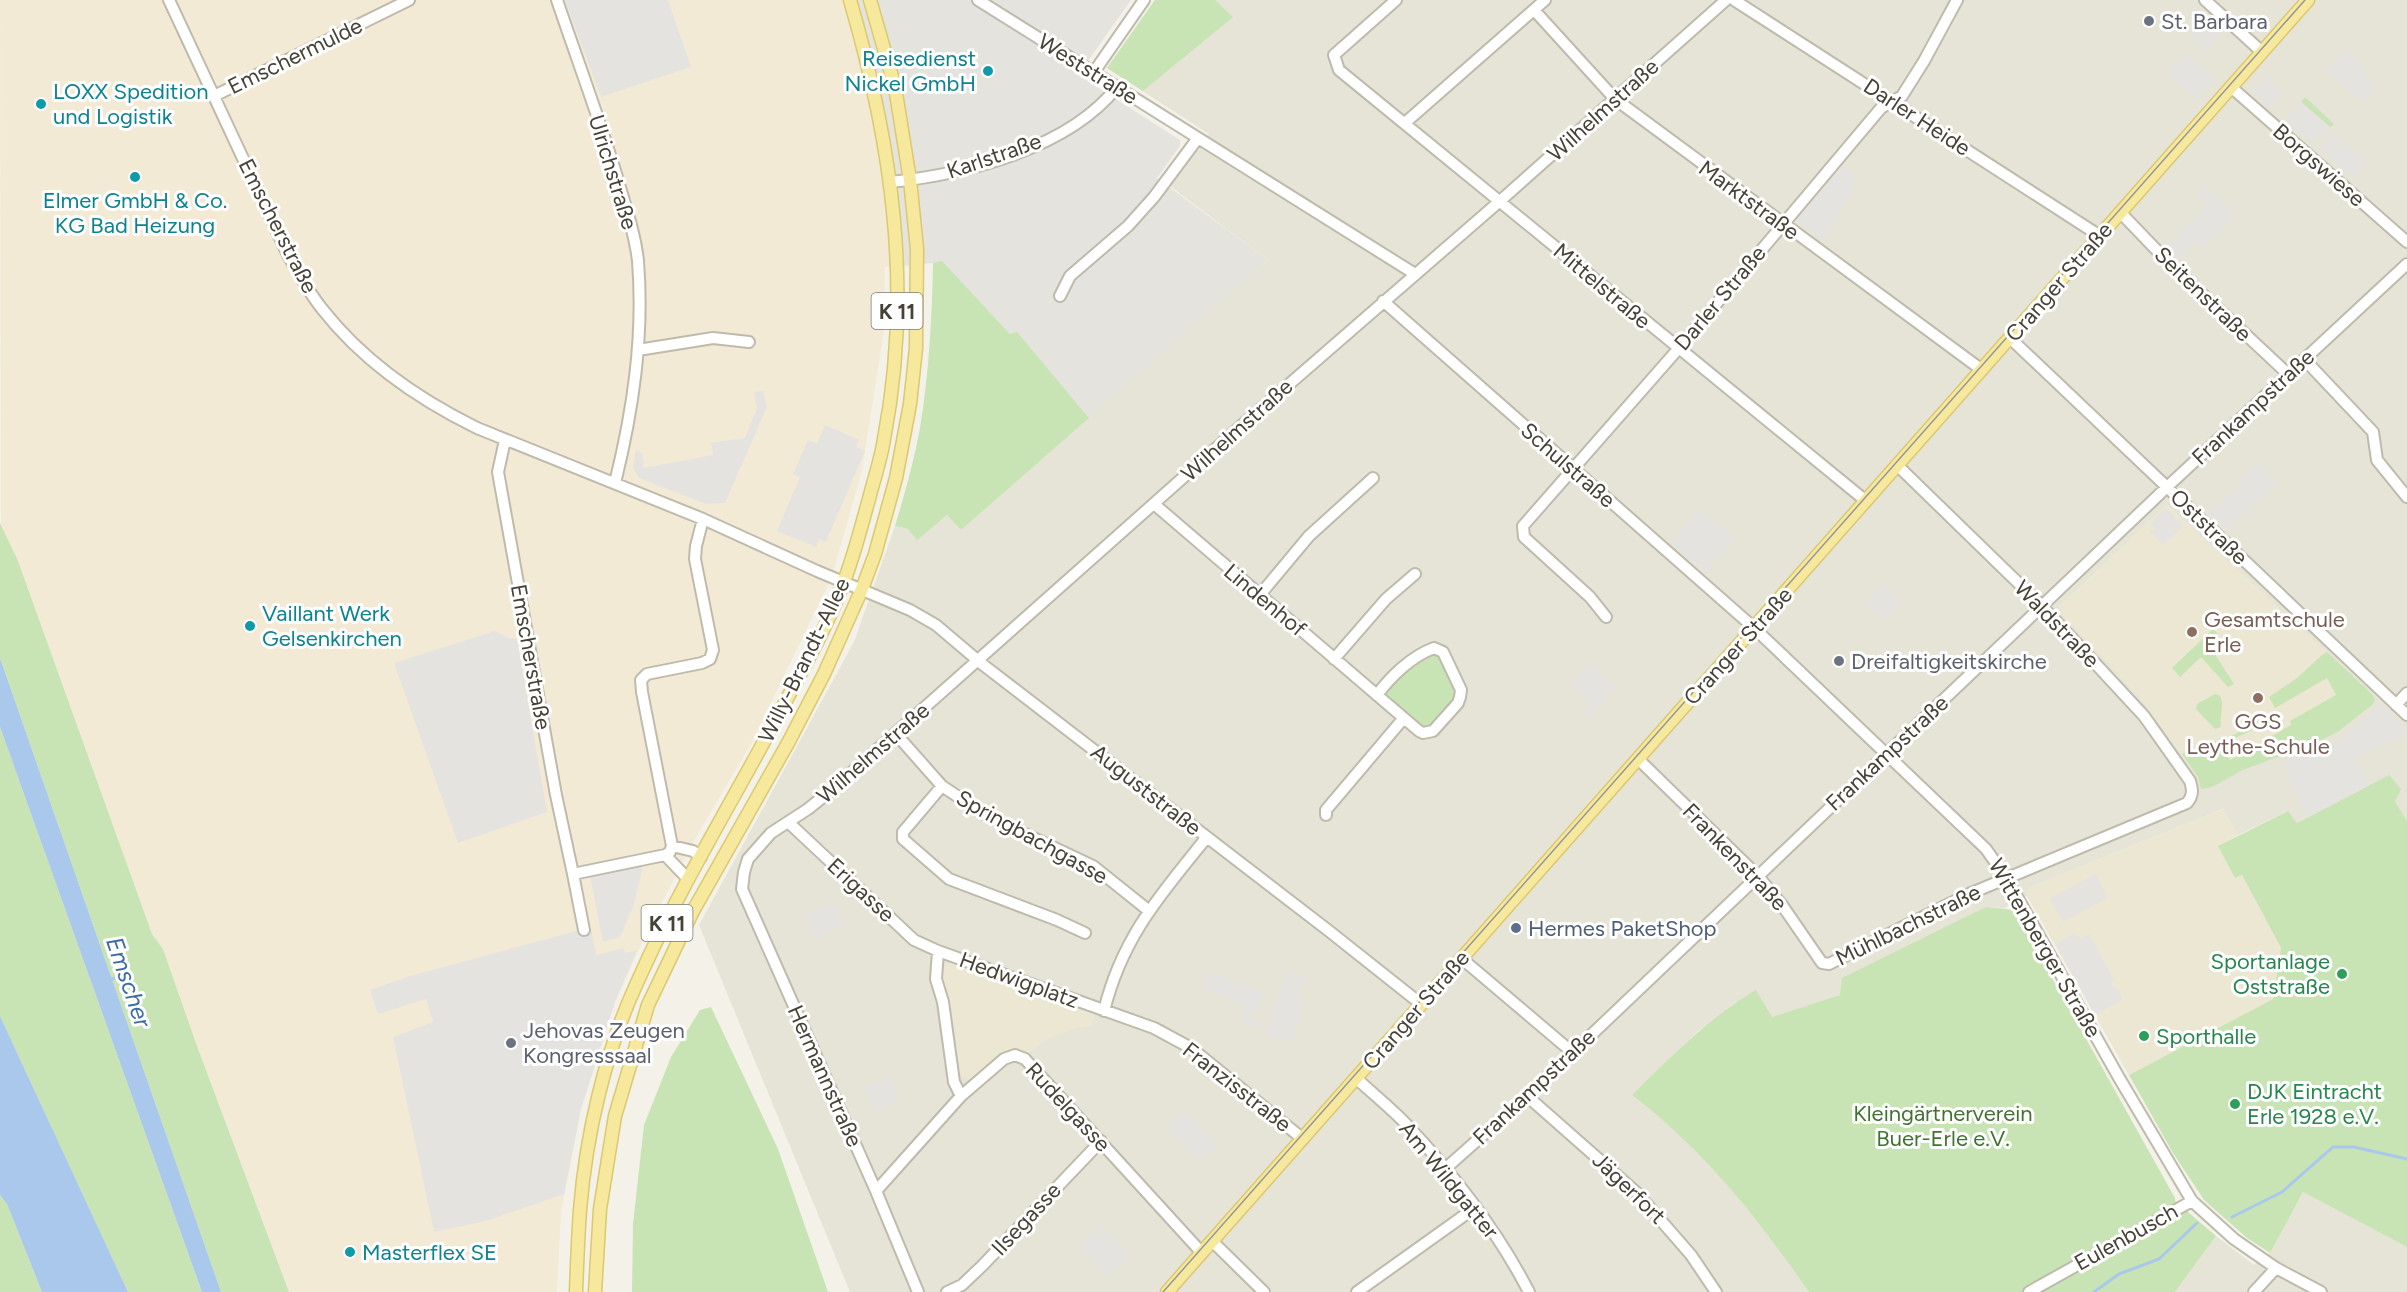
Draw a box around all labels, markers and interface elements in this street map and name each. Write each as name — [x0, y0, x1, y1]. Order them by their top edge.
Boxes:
place label: St. Barbara — [2161, 8, 2268, 35]
street label: Emschermulde — [223, 12, 367, 100]
marker: St. Barbara — [2142, 14, 2156, 28]
street label: Weststraße — [1033, 28, 1143, 110]
place label: Reisedienst Nickel GmbH — [844, 45, 976, 97]
street label: Wilhelmstraße — [1542, 53, 1664, 167]
marker: Reisedienst Nickel GmbH — [981, 64, 995, 78]
street label: Darler Heide — [1858, 72, 1976, 162]
place label: LOXX Spedition und Logistik — [53, 78, 209, 130]
marker: LOXX Spedition und Logistik — [34, 97, 48, 111]
street label: Ulrichstraße — [583, 111, 643, 233]
street label: Borgswiese — [2267, 118, 2371, 212]
street label: Karlstraße — [943, 127, 1045, 185]
street label: Emscherstraße — [233, 154, 323, 298]
street label: Marktstraße — [1693, 154, 1805, 246]
marker: Elmer GmbH & Co. KG Bad Heizung — [128, 170, 142, 184]
place label: Elmer GmbH & Co. KG Bad Heizung — [43, 187, 227, 239]
street label: Cranger Straße — [2000, 217, 2118, 347]
street label: Mittelstraße — [1548, 237, 1656, 335]
street label: Darler Straße — [1668, 240, 1772, 356]
street label: Seitenstraße — [2149, 241, 2257, 347]
road number: K 11 — [872, 293, 922, 329]
street label: Frankampstraße — [2186, 343, 2320, 471]
street label: Wilhelmstraße — [1176, 373, 1298, 487]
street label: Schulstraße — [1515, 417, 1621, 513]
street label: Oststraße — [2165, 483, 2253, 571]
street label: Lindenhof — [1218, 558, 1312, 643]
street label: Willy-Brandt-Allee — [752, 573, 856, 747]
street label: Waldstraße — [2009, 575, 2105, 673]
street label: Cranger Straße — [1678, 581, 1798, 711]
street label: Emscherstraße — [505, 582, 557, 732]
place label: Vaillant Werk Gelsenkirchen — [262, 600, 402, 652]
place label: Gesamtschule Erle — [2204, 606, 2345, 658]
marker: Vaillant Werk Gelsenkirchen — [243, 619, 257, 633]
marker: Gesamtschule Erle — [2185, 625, 2199, 639]
place label: Dreifaltigkeitskirche — [1851, 648, 2047, 675]
marker: Dreifaltigkeitskirche — [1832, 654, 1846, 668]
street label: Frankampstraße — [1820, 689, 1954, 817]
marker: GGS Leythe-Schule — [2251, 691, 2265, 705]
street label: Wilhelmstraße — [811, 697, 935, 809]
place label: GGS Leythe-Schule — [2186, 708, 2330, 760]
street label: Auguststraße — [1085, 739, 1207, 841]
street label: Springbachgasse — [951, 784, 1113, 890]
street label: Frankenstraße — [1677, 798, 1793, 916]
street label: Erigasse — [822, 852, 900, 928]
street label: Wittenberger Straße — [1983, 854, 2107, 1042]
street label: Mühlbachstraße — [1831, 878, 1985, 972]
road number: K 11 — [642, 905, 692, 941]
place label: Hermes PaketShop — [1528, 915, 1716, 942]
marker: Hermes PaketShop — [1509, 921, 1523, 935]
water label: Emscher — [100, 933, 158, 1032]
street label: Cranger Straße — [1357, 945, 1475, 1075]
street label: Hedwigplatz — [956, 946, 1082, 1014]
place label: Sportanlage Oststraße — [2211, 948, 2330, 1000]
marker: Sportanlage Oststraße — [2335, 967, 2349, 981]
street label: Hermannstraße — [782, 1001, 868, 1151]
place label: Jehovas Zeugen Kongresssaal — [523, 1017, 685, 1069]
street label: Frankampstraße — [1467, 1023, 1601, 1151]
place label: Sporthalle — [2156, 1023, 2256, 1050]
marker: Sporthalle — [2137, 1029, 2151, 1043]
marker: Jehovas Zeugen Kongresssaal — [504, 1036, 518, 1050]
street label: Franzisstraße — [1177, 1036, 1297, 1138]
street label: Rudelgasse — [1020, 1057, 1116, 1157]
place label: DJK Eintracht Erle 1928 e.V. — [2247, 1078, 2382, 1130]
marker: DJK Eintracht Erle 1928 e.V. — [2228, 1097, 2242, 1111]
park label: Kleingärtnerverein Buer-Erle e.V. — [1853, 1100, 2033, 1152]
street label: Am Wildgatter — [1393, 1116, 1505, 1245]
street label: Jägerfort — [1587, 1147, 1671, 1229]
street label: Ilsegasse — [986, 1177, 1066, 1261]
street label: Eulenbusch — [2070, 1198, 2182, 1276]
place label: Masterflex SE — [362, 1239, 497, 1266]
marker: Masterflex SE — [343, 1245, 357, 1259]

